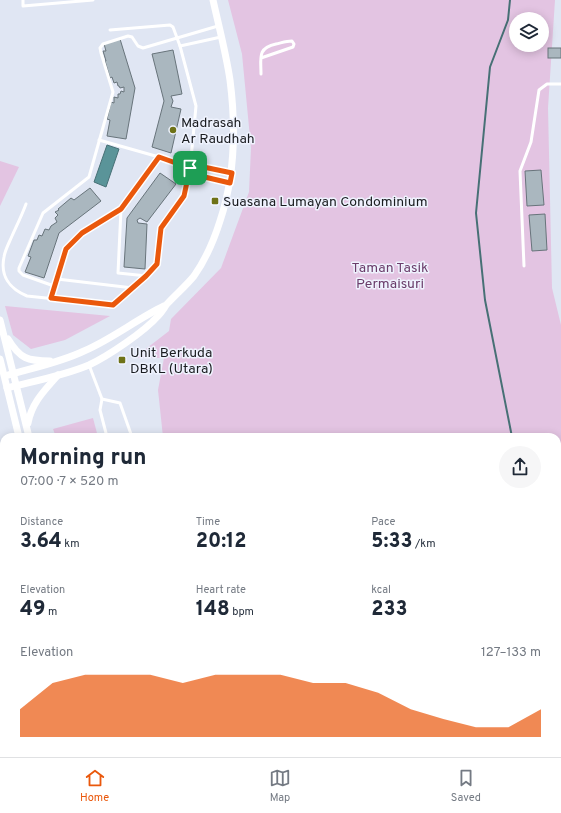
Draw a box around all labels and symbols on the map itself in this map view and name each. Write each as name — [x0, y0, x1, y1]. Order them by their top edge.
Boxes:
place label: Madrasah Ar Raudhah — [181, 115, 255, 148]
marker: Madrasah Ar Raudhah — [168, 125, 178, 135]
pin — [173, 151, 207, 185]
place label: Suasana Lumayan Condominium — [223, 194, 427, 211]
marker: Suasana Lumayan Condominium — [210, 196, 220, 206]
park label: Taman Tasik Permaisuri — [351, 260, 429, 293]
place label: Unit Berkuda DBKL (Utara) — [130, 345, 213, 378]
marker: Unit Berkuda DBKL (Utara) — [117, 355, 127, 365]

